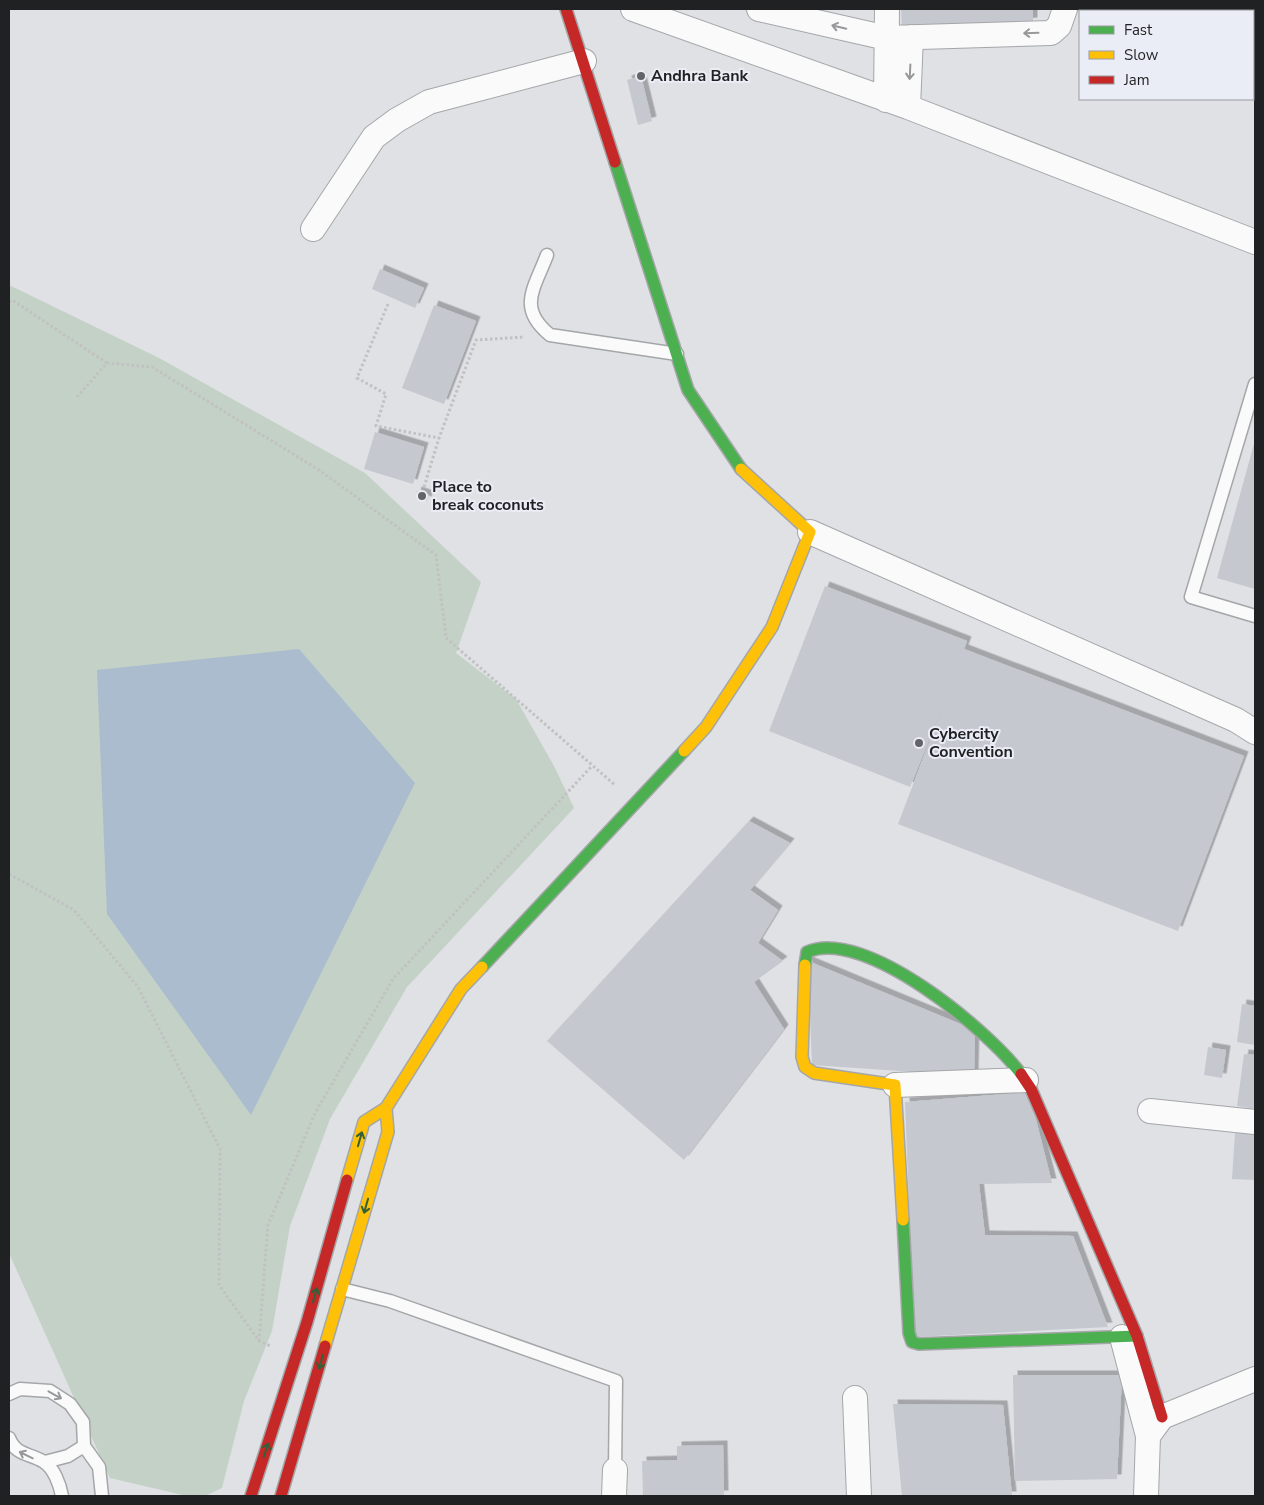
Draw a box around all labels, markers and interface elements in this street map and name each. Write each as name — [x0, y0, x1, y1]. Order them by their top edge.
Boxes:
legend — [1079, 10, 1254, 100]
text: Fast — [1124, 20, 1153, 40]
one-way arrow — [832, 22, 848, 31]
one-way arrow — [1024, 28, 1040, 38]
text: Slow — [1124, 45, 1159, 65]
one-way arrow — [905, 64, 914, 80]
place label: Andhra Bank — [651, 65, 749, 87]
marker: Andhra Bank — [635, 70, 647, 82]
text: Jam — [1123, 70, 1150, 90]
place label: Place to break coconuts — [432, 476, 544, 516]
marker: Place to break coconuts — [416, 490, 428, 502]
place label: Cybercity Convention — [929, 723, 1013, 763]
marker: Cybercity Convention — [913, 737, 925, 749]
one-way arrow — [355, 1131, 365, 1147]
one-way arrow — [361, 1197, 371, 1213]
one-way arrow — [310, 1287, 320, 1303]
one-way arrow — [315, 1353, 325, 1369]
one-way arrow — [47, 1390, 62, 1400]
one-way arrow — [261, 1442, 271, 1458]
one-way arrow — [19, 1449, 34, 1459]

